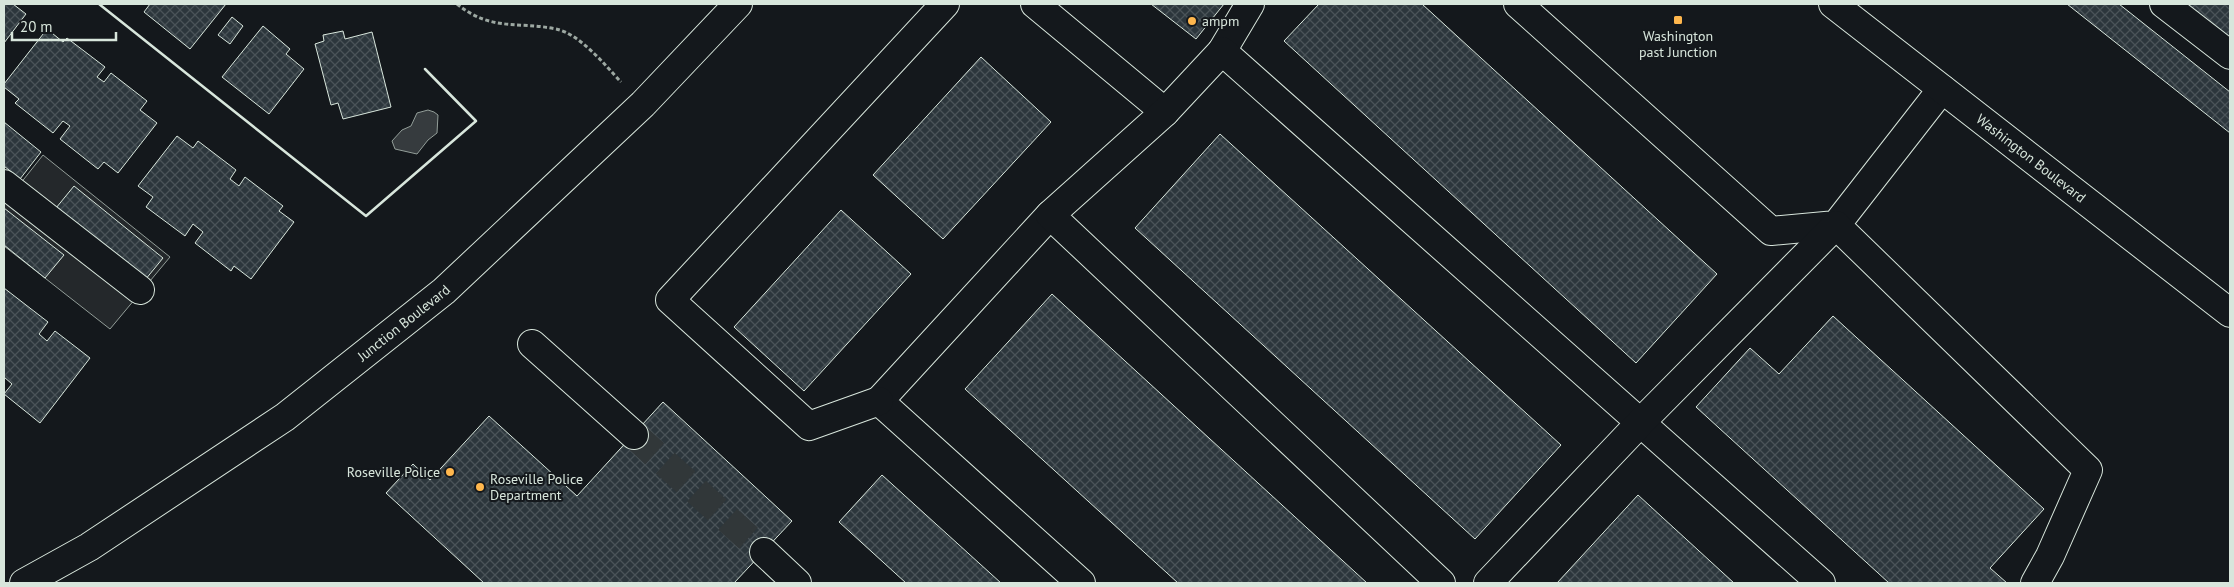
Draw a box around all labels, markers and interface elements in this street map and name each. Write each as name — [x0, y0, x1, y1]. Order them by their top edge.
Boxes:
scale bar — [12, 10, 116, 42]
place label: ampm — [1202, 12, 1239, 30]
marker: Washington past Junction — [1672, 14, 1684, 26]
marker: ampm — [1186, 15, 1198, 27]
text: 20 m — [20, 17, 53, 36]
place label: Washington past Junction — [1639, 27, 1717, 61]
street label: Washington Boulevard — [1973, 110, 2090, 206]
street label: Junction Boulevard — [353, 281, 454, 366]
place label: Roseville Police — [347, 463, 440, 481]
marker: Roseville Police — [444, 466, 456, 478]
place label: Roseville Police Department — [490, 470, 583, 504]
marker: Roseville Police Department — [474, 481, 486, 493]

